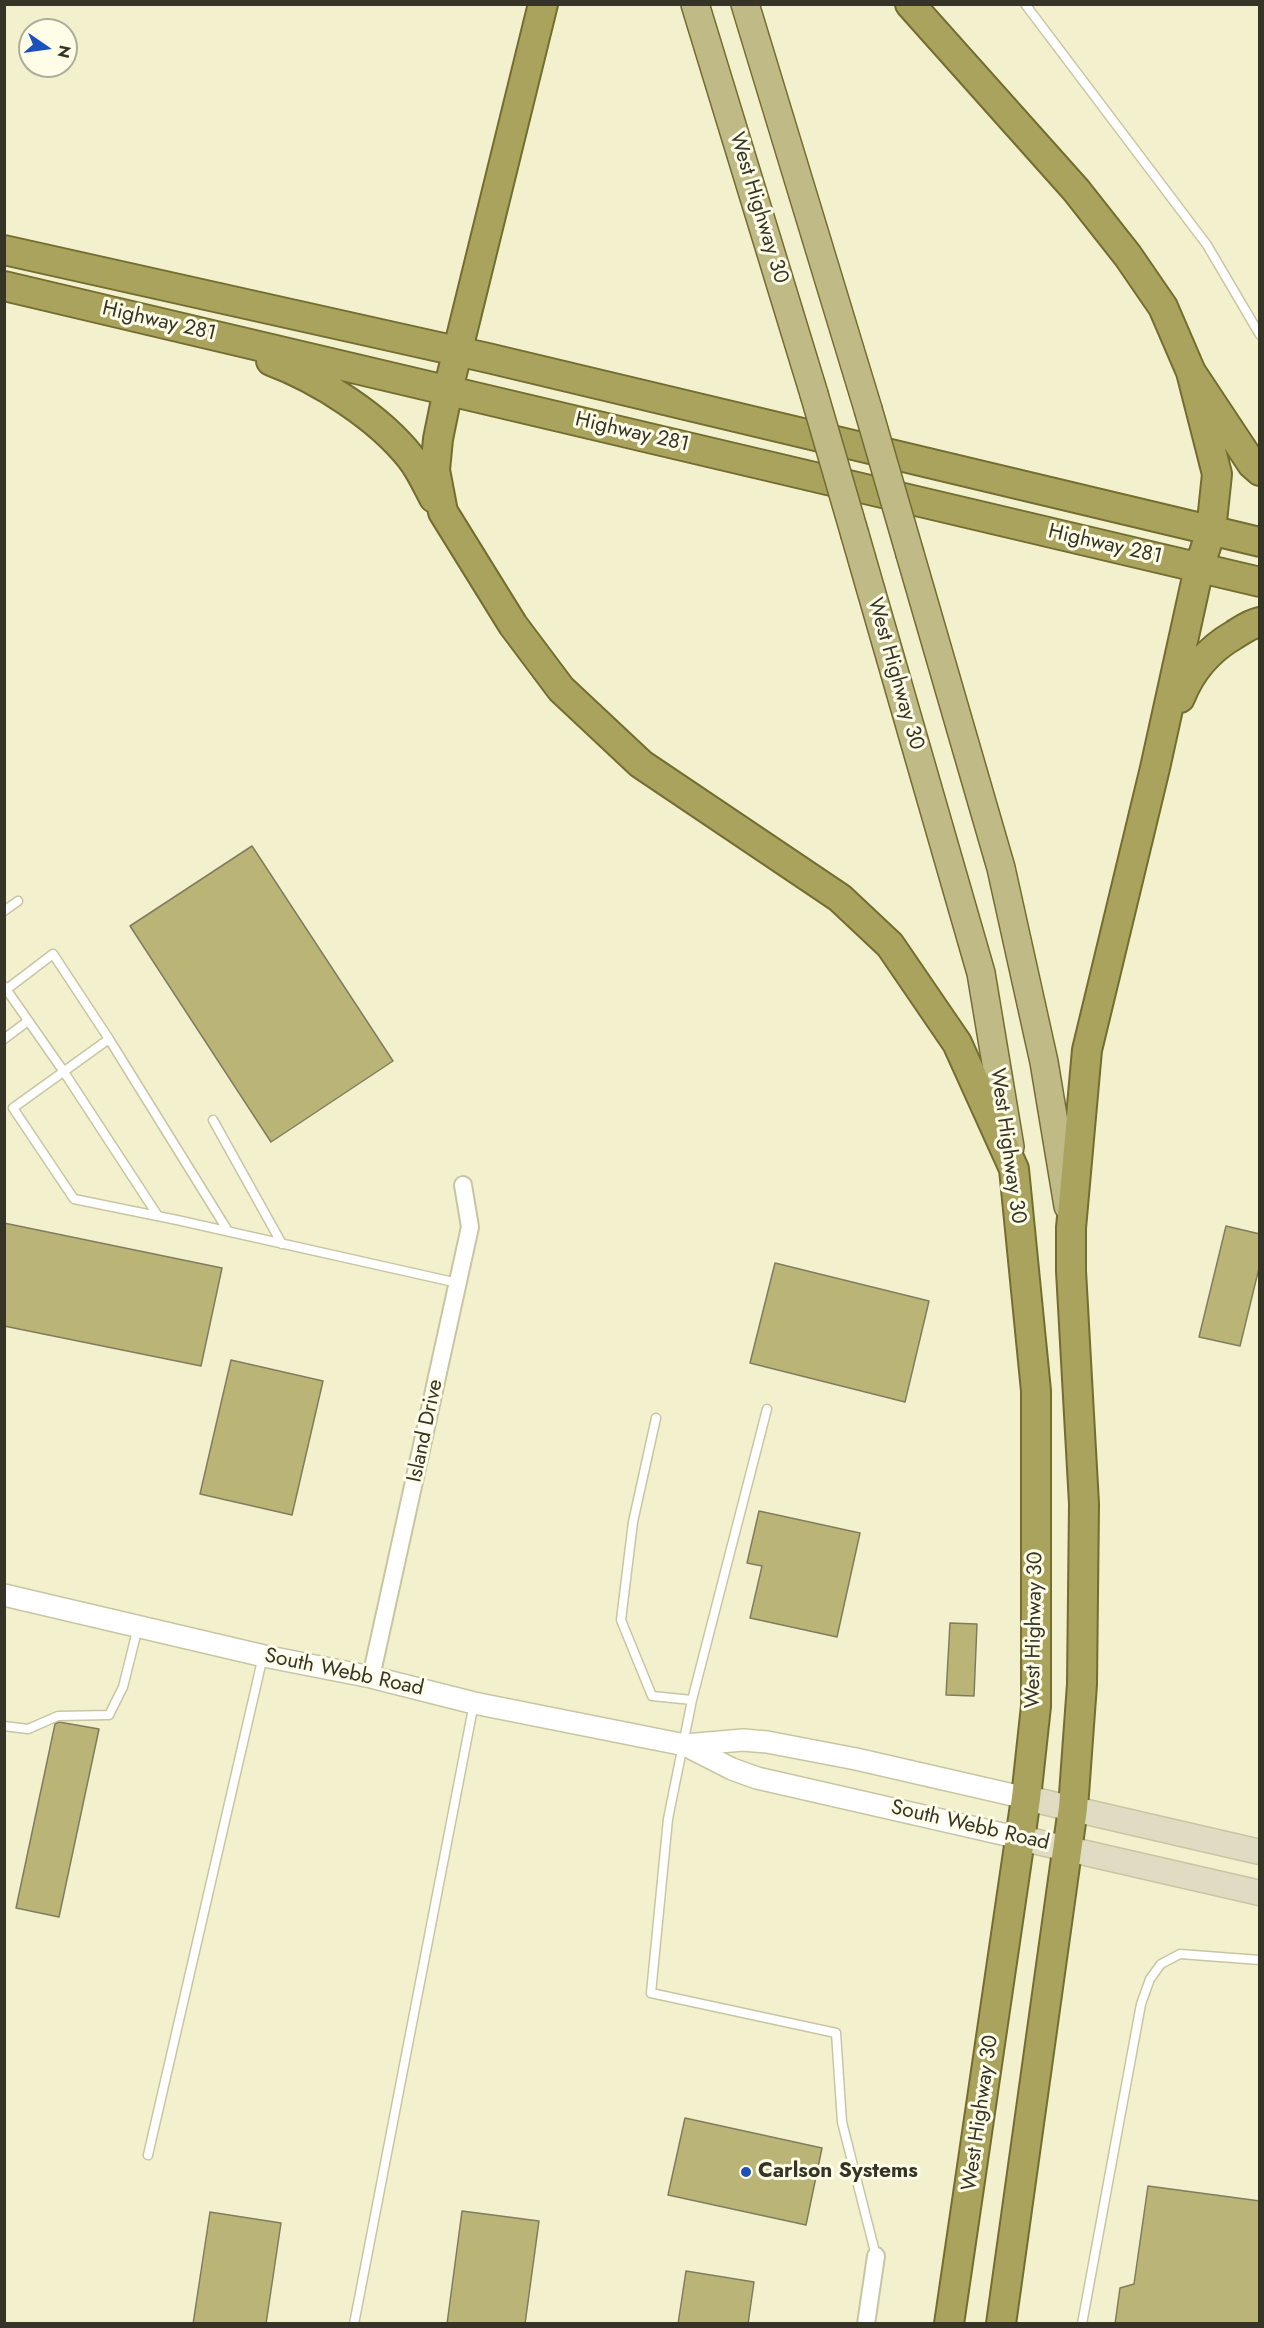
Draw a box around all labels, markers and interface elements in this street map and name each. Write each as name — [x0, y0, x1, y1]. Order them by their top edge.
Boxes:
north arrow — [18, 18, 78, 78]
text: N — [51, 43, 77, 60]
street label: West Highway 30 — [723, 129, 793, 287]
street label: Highway 281 — [100, 297, 218, 347]
street label: Highway 281 — [573, 408, 691, 458]
street label: Highway 281 — [1046, 520, 1164, 570]
street label: West Highway 30 — [861, 595, 929, 753]
street label: West Highway 30 — [984, 1067, 1030, 1225]
street label: Island Drive — [403, 1377, 449, 1485]
street label: West Highway 30 — [1021, 1551, 1049, 1709]
street label: South Webb Road — [262, 1644, 426, 1702]
street label: South Webb Road — [888, 1796, 1052, 1856]
street label: West Highway 30 — [958, 2034, 1004, 2192]
place label: Carlson Systems — [758, 2159, 918, 2185]
marker: Carlson Systems — [739, 2165, 753, 2179]

